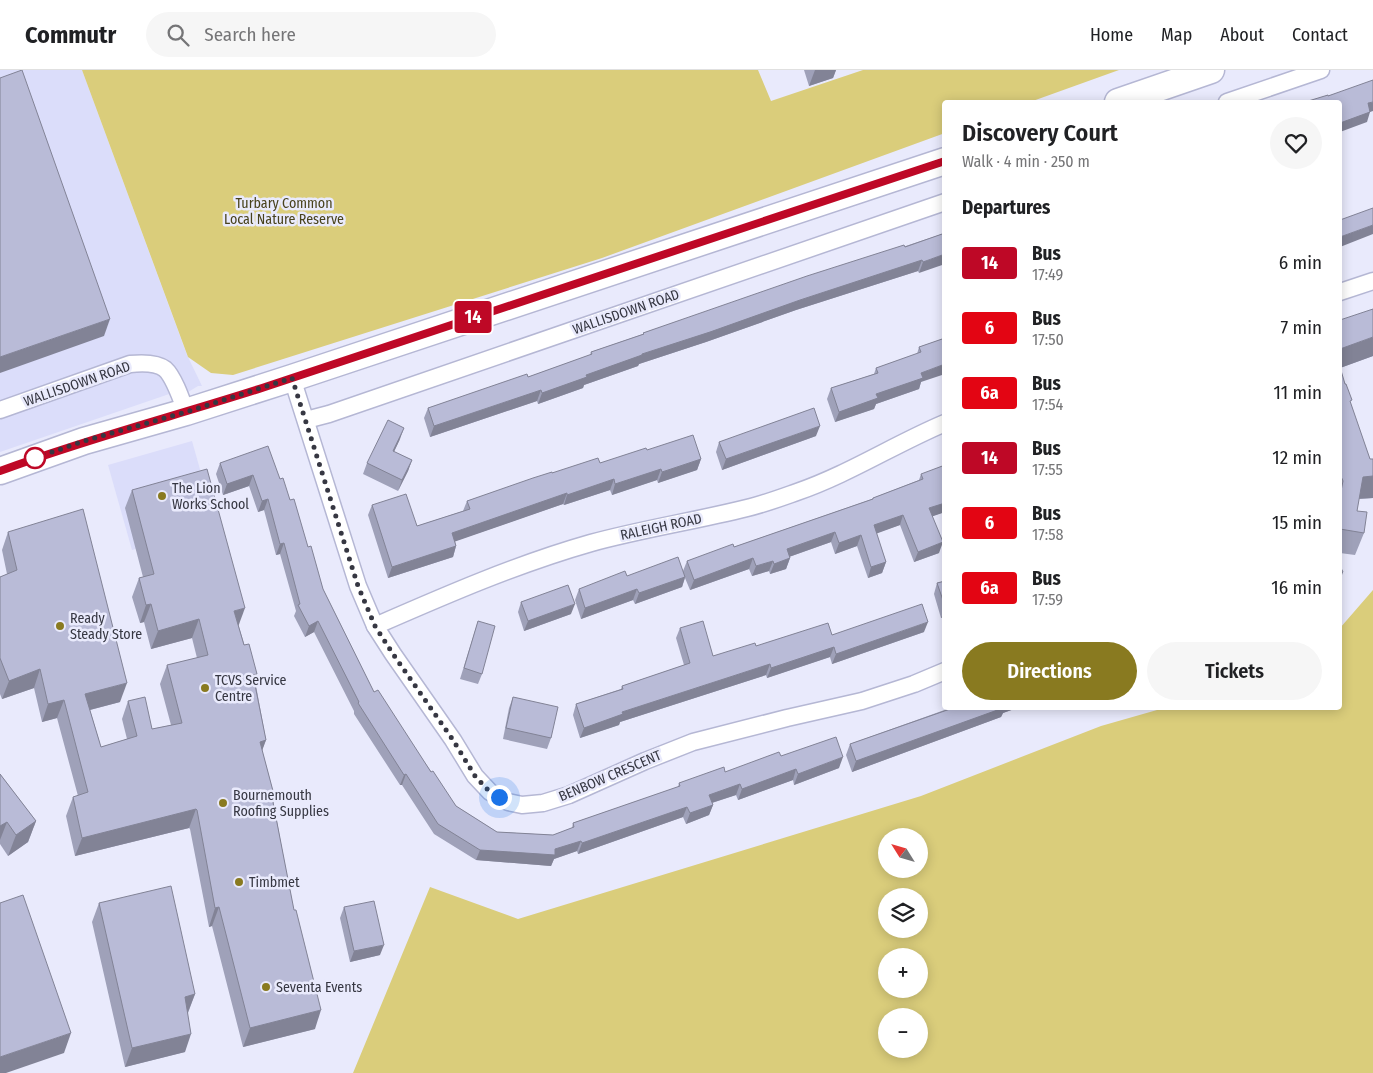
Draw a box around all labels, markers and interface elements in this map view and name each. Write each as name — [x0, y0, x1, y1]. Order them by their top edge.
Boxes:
search box — [146, 12, 496, 57]
text: Commutr — [25, 21, 116, 49]
icon: search — [164, 21, 192, 49]
text: Search here — [204, 23, 296, 46]
text: Home — [1090, 24, 1133, 46]
text: Map — [1161, 24, 1192, 46]
text: About — [1220, 24, 1264, 46]
text: Contact — [1292, 24, 1348, 46]
button: heart — [1270, 117, 1322, 169]
text: Discovery Court — [962, 119, 1118, 147]
text: Walk · 4 min · 250 m — [962, 152, 1090, 171]
park label: Turbary Common Local Nature Reserve — [224, 195, 344, 228]
text: Departures — [962, 196, 1050, 219]
text: Bus — [1032, 242, 1061, 265]
text: 6 min — [1279, 251, 1322, 274]
text: 14 — [981, 252, 998, 274]
text: 17:49 — [1032, 265, 1063, 284]
street label: WALLISDOWN ROAD — [570, 286, 682, 338]
line badge: 14 — [450, 301, 496, 333]
text: 14 — [465, 306, 481, 328]
text: Bus — [1032, 307, 1061, 330]
text: 7 min — [1280, 316, 1322, 339]
text: 6 — [985, 317, 994, 339]
text: 17:50 — [1032, 330, 1064, 349]
street label: WALLISDOWN ROAD — [21, 358, 133, 410]
text: Bus — [1032, 372, 1061, 395]
text: 11 min — [1274, 381, 1322, 404]
text: 6a — [980, 382, 999, 404]
text: 17:54 — [1032, 395, 1063, 414]
text: Bus — [1032, 437, 1061, 460]
text: 12 min — [1272, 446, 1322, 469]
unlabelled marker — [24, 447, 46, 469]
text: 14 — [981, 447, 998, 469]
text: 17:55 — [1032, 460, 1063, 479]
place label: The Lion Works School — [172, 480, 249, 513]
marker: The Lion Works School — [156, 490, 168, 502]
text: Bus — [1032, 502, 1061, 525]
street label: RALEIGH ROAD — [619, 510, 703, 544]
text: 15 min — [1272, 511, 1322, 534]
text: 6 — [985, 512, 994, 534]
text: 17:58 — [1032, 525, 1064, 544]
text: Bus — [1032, 567, 1061, 590]
text: 16 min — [1271, 576, 1322, 599]
text: 6a — [980, 577, 999, 599]
text: 17:59 — [1032, 590, 1063, 609]
place label: Ready Steady Store — [70, 610, 142, 643]
marker: Ready Steady Store — [54, 620, 66, 632]
button: Directions — [962, 642, 1137, 700]
button: Tickets — [1147, 642, 1322, 700]
place label: TCVS Service Centre — [215, 672, 286, 705]
marker: TCVS Service Centre — [199, 682, 211, 694]
street label: BENBOW CRESCENT — [556, 747, 664, 805]
your location — [487, 785, 512, 810]
place label: Bournemouth Roofing Supplies — [233, 787, 329, 820]
marker: Bournemouth Roofing Supplies — [217, 797, 229, 809]
north arrow — [878, 828, 928, 878]
map controls — [878, 828, 928, 1058]
place label: Timbmet — [249, 874, 300, 891]
marker: Timbmet — [233, 876, 245, 888]
button: layers — [878, 888, 928, 938]
button: + — [878, 948, 928, 998]
place label: Seventa Events — [276, 979, 362, 996]
marker: Seventa Events — [260, 981, 272, 993]
button: − — [878, 1008, 928, 1058]

